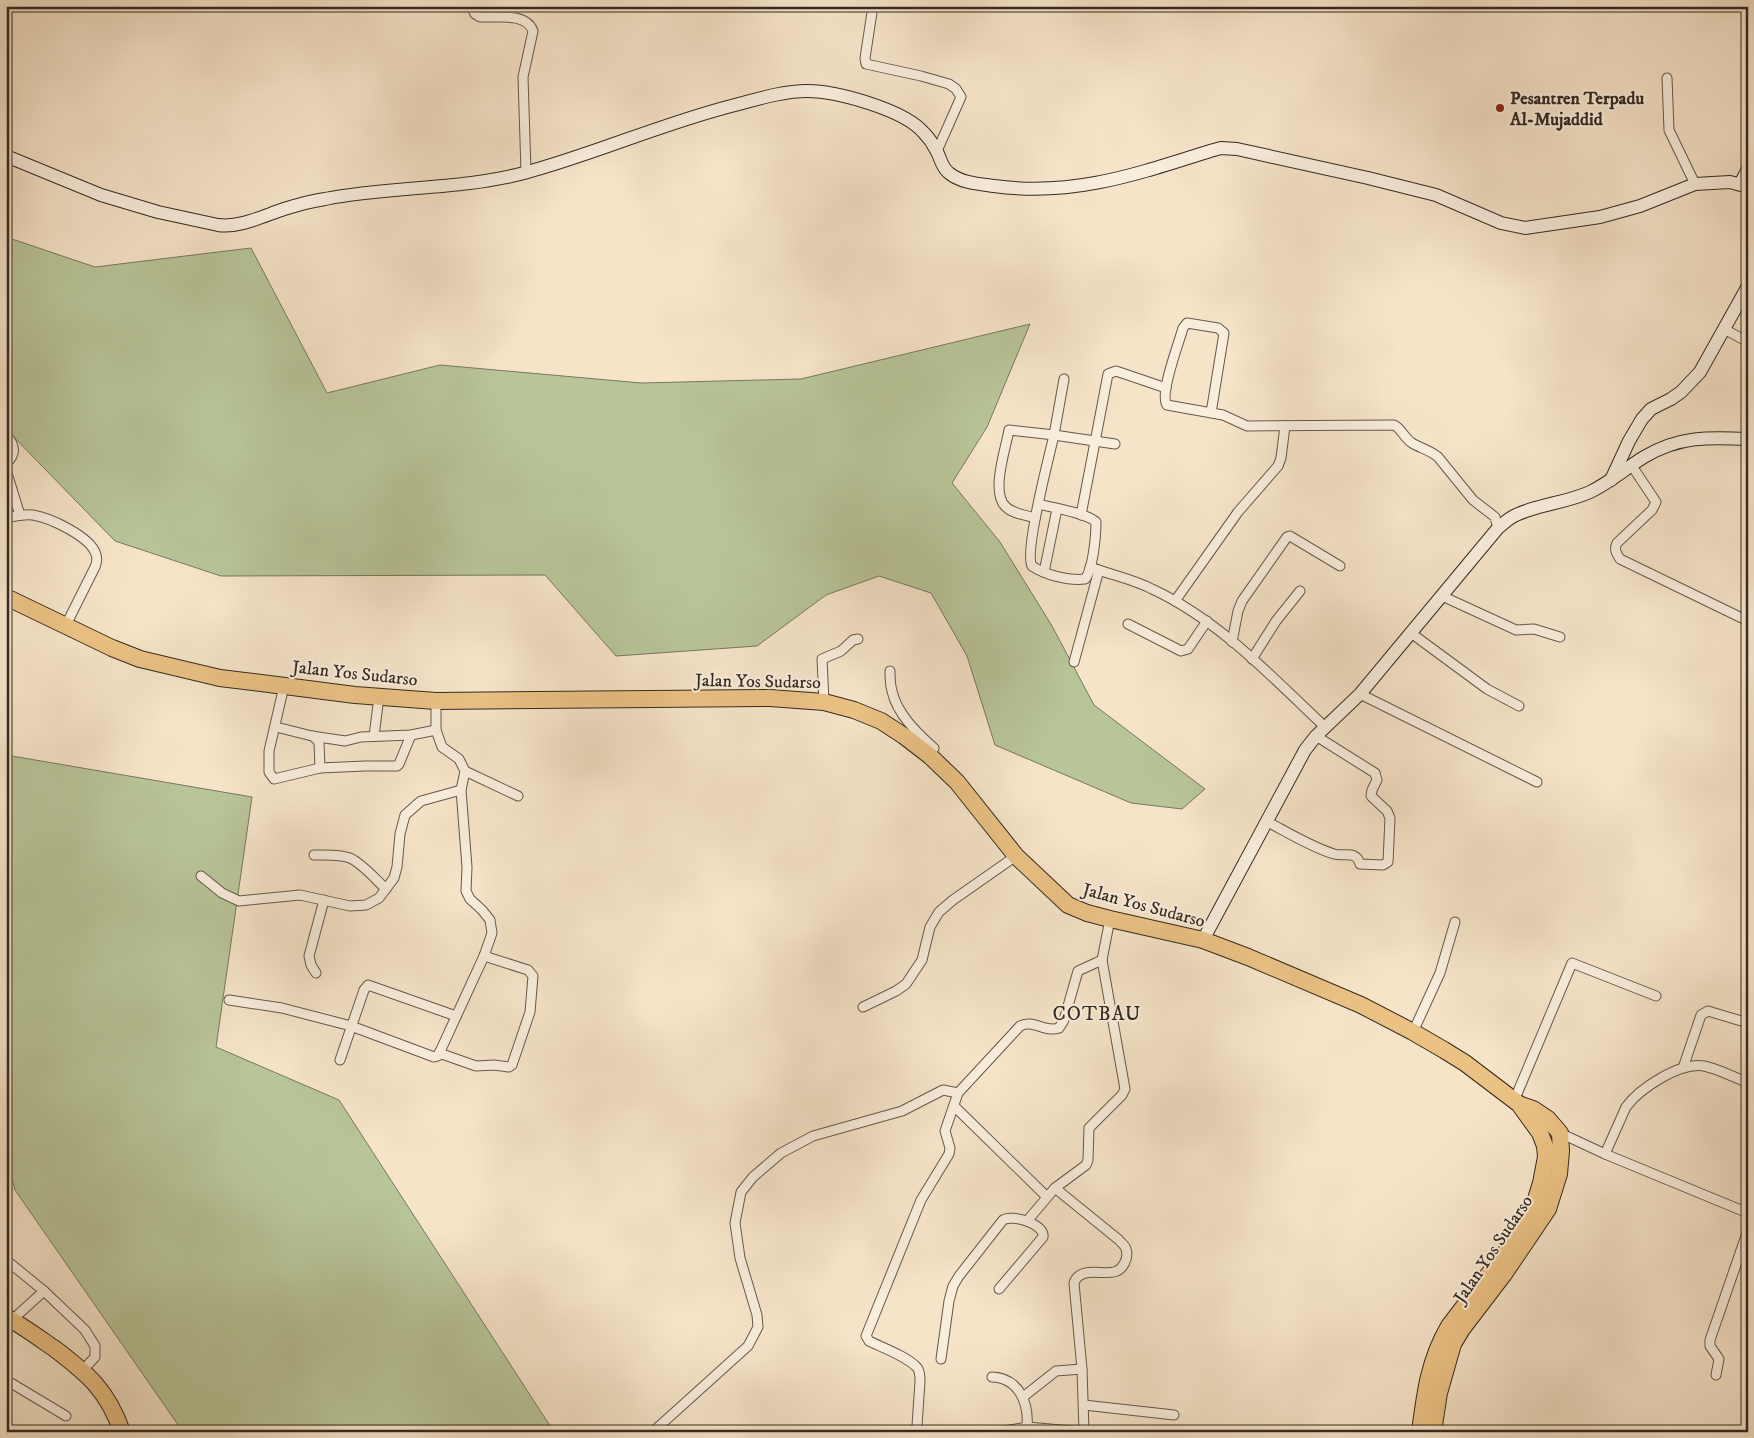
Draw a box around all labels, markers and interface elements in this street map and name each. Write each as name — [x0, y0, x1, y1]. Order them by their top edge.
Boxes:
place label: Pesantren Terpadu Al-Mujaddid — [1509, 88, 1644, 131]
marker: Pesantren Terpadu Al-Mujaddid — [1494, 102, 1506, 114]
street label: Jalan Yos Sudarso — [289, 656, 419, 692]
street label: Jalan Yos Sudarso — [693, 670, 821, 694]
street label: Jalan Yos Sudarso — [1078, 879, 1208, 933]
district label: COTBAU — [1052, 1002, 1142, 1027]
street label: Jalan Yos Sudarso — [1448, 1191, 1538, 1310]

